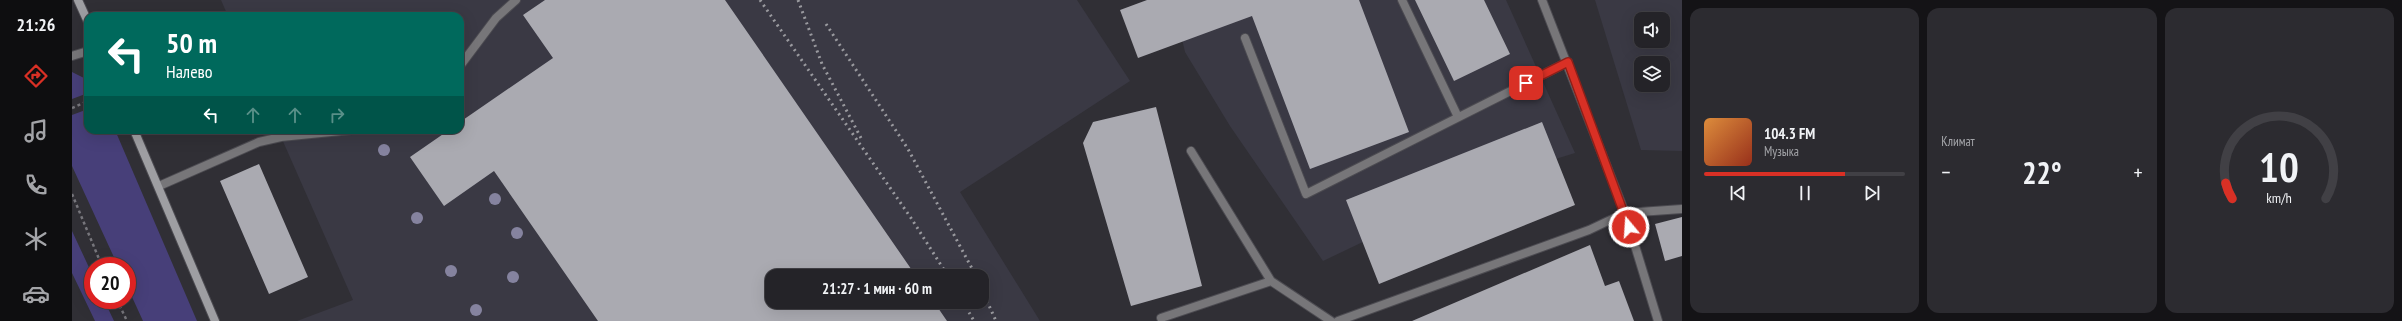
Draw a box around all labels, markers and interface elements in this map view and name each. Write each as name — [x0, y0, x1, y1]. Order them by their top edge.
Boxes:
map controls — [1634, 12, 1670, 92]
button: sound — [1634, 12, 1670, 48]
text: 21:26 — [17, 13, 55, 36]
text: 50 m — [166, 24, 217, 61]
icon: left — [100, 28, 152, 80]
button: layers — [1634, 56, 1670, 92]
text: Налево — [166, 60, 213, 83]
icon: directions — [22, 62, 50, 90]
pin — [1509, 66, 1543, 100]
icon: arrive — [1515, 72, 1537, 94]
icon: left — [200, 104, 222, 126]
icon: ahead — [242, 104, 264, 126]
icon: ahead — [284, 104, 306, 126]
icon: right — [326, 104, 348, 126]
icon: music — [22, 117, 50, 145]
text: 104.3 FM — [1764, 124, 1815, 143]
text: Климат — [1941, 133, 1975, 150]
text: 10 — [2259, 139, 2299, 192]
text: Музыка — [1764, 143, 1799, 160]
text: 22° — [2022, 153, 2062, 192]
text: − — [1941, 158, 1950, 186]
text: + — [2134, 158, 2143, 186]
icon: phone — [22, 171, 50, 199]
icon: previous — [1727, 182, 1749, 204]
icon: pause — [1794, 182, 1816, 204]
icon: next — [1861, 182, 1883, 204]
text: km/h — [2267, 187, 2292, 206]
position arrow — [1608, 206, 1650, 248]
icon: climate — [22, 225, 50, 253]
speed limit sign: 20 — [84, 257, 136, 309]
text: 21:27 · 1 мин · 60 m — [822, 279, 932, 298]
icon: car — [22, 280, 50, 308]

